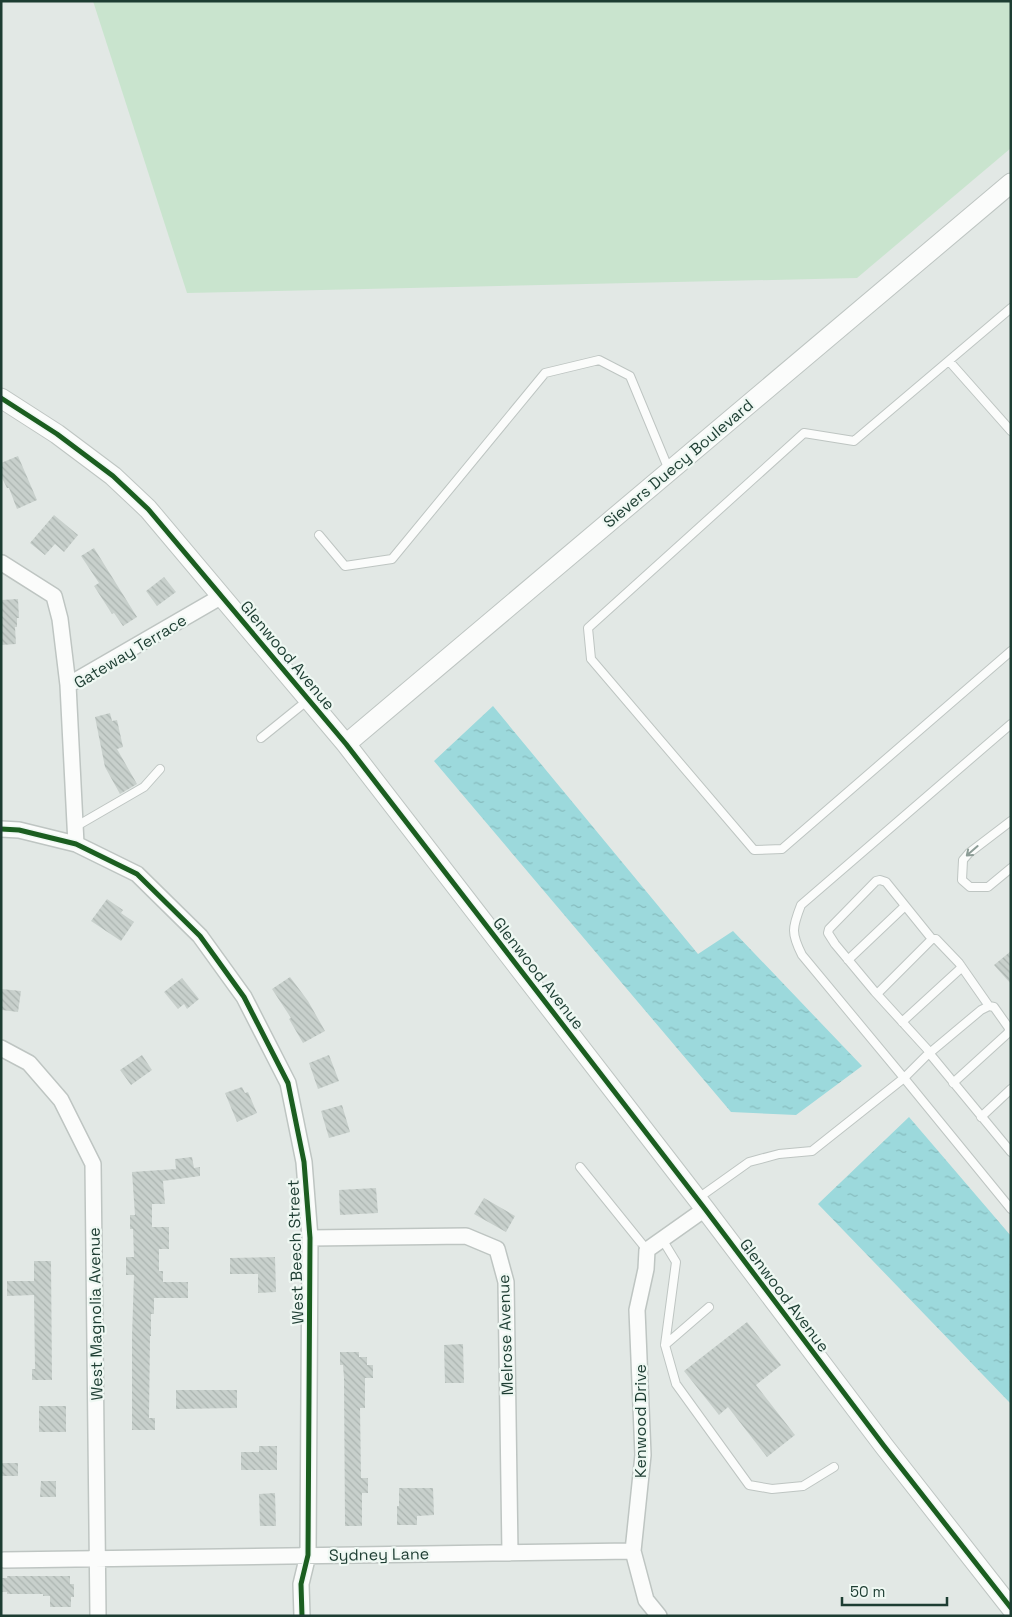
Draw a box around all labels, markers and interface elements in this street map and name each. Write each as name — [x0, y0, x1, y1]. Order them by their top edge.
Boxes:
street label: Sievers Duecy Boulevard — [599, 394, 758, 532]
street label: Glenwood Avenue — [236, 596, 340, 714]
street label: Gateway Terrace — [70, 609, 190, 693]
one-way arrow — [966, 845, 979, 856]
street label: Glenwood Avenue — [488, 913, 589, 1034]
street label: West Beech Street — [282, 1179, 309, 1325]
street label: West Magnolia Avenue — [83, 1227, 108, 1401]
street label: Glenwood Avenue — [735, 1234, 834, 1356]
street label: Melrose Avenue — [493, 1274, 518, 1396]
street label: Kenwood Drive — [630, 1364, 651, 1478]
street label: Sydney Lane — [329, 1543, 429, 1566]
scale bar — [842, 1574, 947, 1606]
text: 50 m — [850, 1582, 885, 1601]

